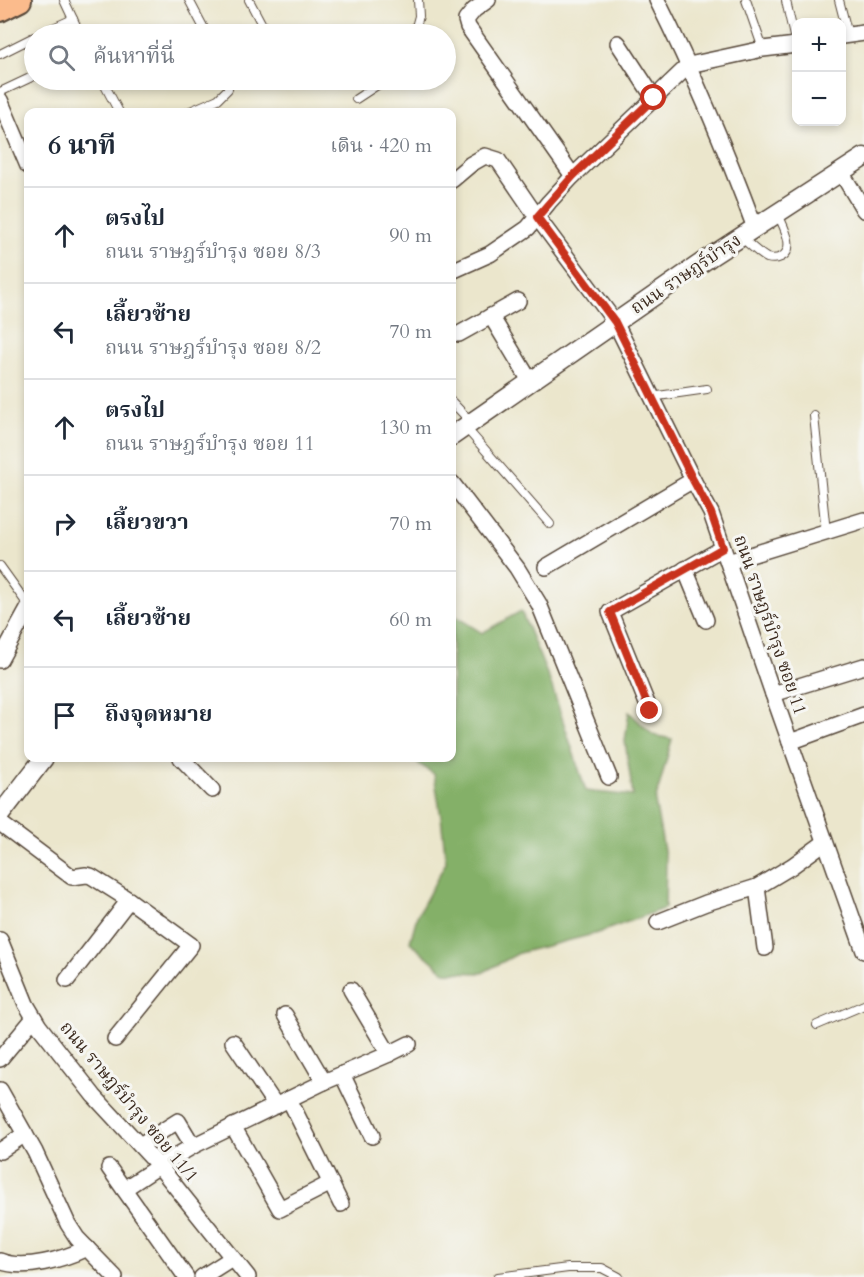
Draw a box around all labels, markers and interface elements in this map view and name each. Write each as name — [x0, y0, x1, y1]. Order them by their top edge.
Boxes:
map controls — [792, 18, 846, 126]
button: + — [792, 18, 846, 72]
search box — [24, 24, 456, 90]
icon: search — [45, 41, 78, 74]
text: ค้นหาที่นี่ — [93, 41, 175, 71]
button: − — [792, 72, 846, 126]
route start — [640, 84, 666, 110]
text: 6 นาที — [48, 128, 116, 163]
text: เดิน · 420 m — [330, 132, 432, 159]
text: ตรงไป — [105, 203, 165, 233]
icon: ahead — [48, 219, 81, 252]
text: 90 m — [389, 222, 432, 249]
street label: ถนน ราษฎร์บำรุง — [626, 228, 746, 320]
text: ถนน ราษฎร์บำรุง ซอย 8/3 — [105, 238, 321, 265]
text: เลี้ยวซ้าย — [105, 299, 191, 329]
icon: left — [48, 315, 81, 348]
text: 70 m — [389, 318, 432, 345]
text: ถนน ราษฎร์บำรุง ซอย 8/2 — [105, 334, 321, 361]
text: ตรงไป — [105, 395, 165, 425]
icon: ahead — [48, 411, 81, 444]
text: 130 m — [379, 414, 432, 441]
text: ถนน ราษฎร์บำรุง ซอย 11 — [105, 430, 315, 457]
icon: right — [48, 507, 81, 540]
text: เลี้ยวขวา — [105, 507, 189, 537]
text: 70 m — [389, 510, 432, 537]
street label: ถนน ราษฎร์บำรุง ซอย 11 — [727, 532, 813, 718]
icon: left — [48, 603, 81, 636]
text: เลี้ยวซ้าย — [105, 603, 191, 633]
text: 60 m — [389, 606, 432, 633]
route end — [636, 697, 662, 723]
icon: arrive — [48, 699, 81, 732]
text: ถึงจุดหมาย — [105, 699, 212, 729]
street label: ถนน ราษฎร์บำรุง ซอย 11/1 — [54, 1016, 204, 1188]

